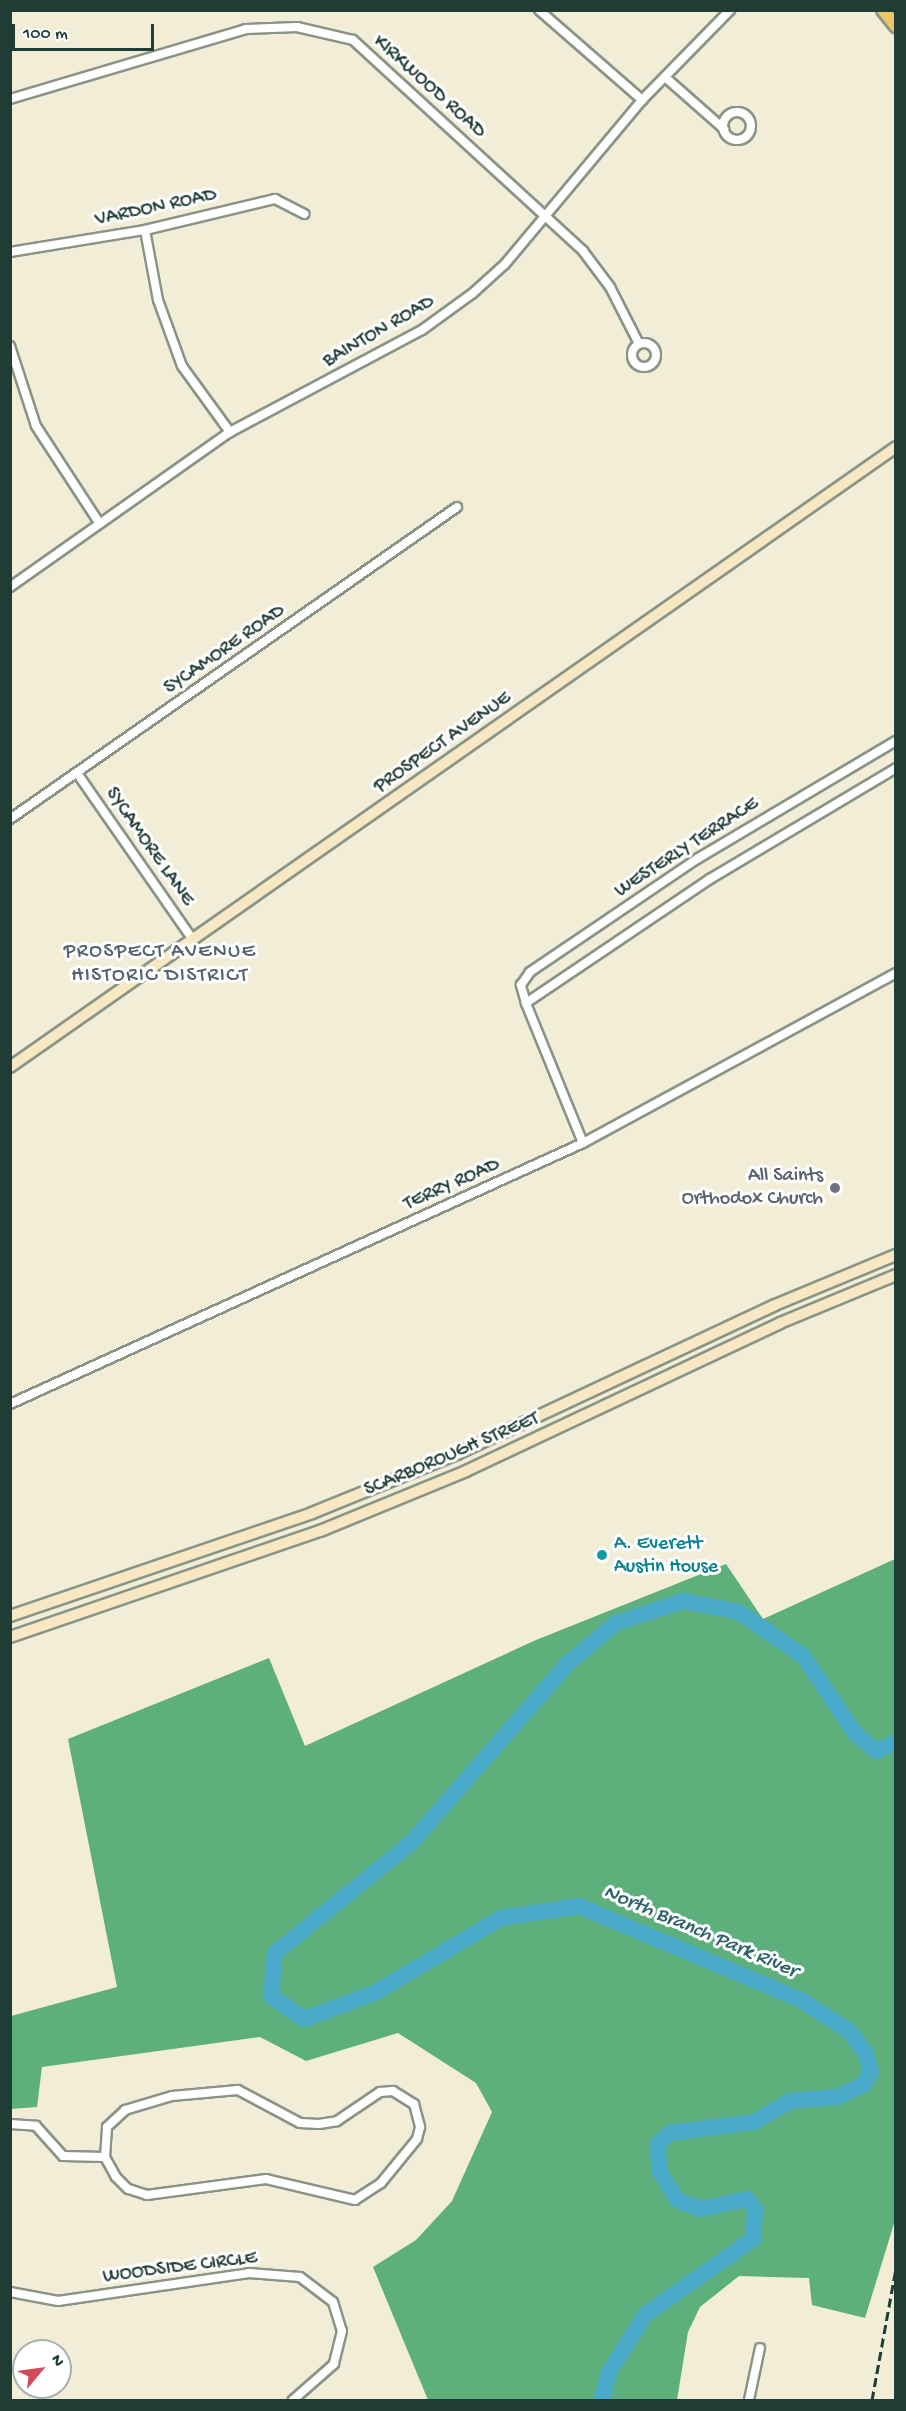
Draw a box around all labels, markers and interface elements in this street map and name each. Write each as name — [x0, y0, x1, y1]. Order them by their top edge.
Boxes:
scale bar — [15, 12, 158, 50]
text: 100 m — [23, 24, 68, 45]
street label: KIRKWOOD ROAD — [368, 30, 490, 144]
street label: VARDON ROAD — [93, 183, 219, 233]
street label: BAINTON ROAD — [319, 290, 439, 374]
street label: SYCAMORE ROAD — [160, 599, 290, 701]
street label: PROSPECT AVENUE — [370, 687, 516, 799]
street label: SYCAMORE LANE — [99, 783, 199, 911]
street label: WESTERLY TERRACE — [610, 792, 764, 904]
district label: PROSPECT AVENUE HISTORIC DISTRICT — [64, 940, 256, 990]
street label: TERRY ROAD — [400, 1153, 504, 1217]
place label: All Saints Orthodox Church — [682, 1164, 823, 1211]
marker: All Saints Orthodox Church — [828, 1181, 842, 1195]
street label: SCARBOROUGH STREET — [361, 1407, 543, 1503]
place label: A. Everett Austin House — [614, 1532, 718, 1579]
marker: A. Everett Austin House — [595, 1548, 609, 1562]
water label: North Branch Park River — [599, 1881, 801, 1985]
street label: WOODSIDE CIRCLE — [102, 2247, 258, 2289]
north arrow — [12, 2339, 72, 2399]
text: N — [46, 2352, 67, 2370]

